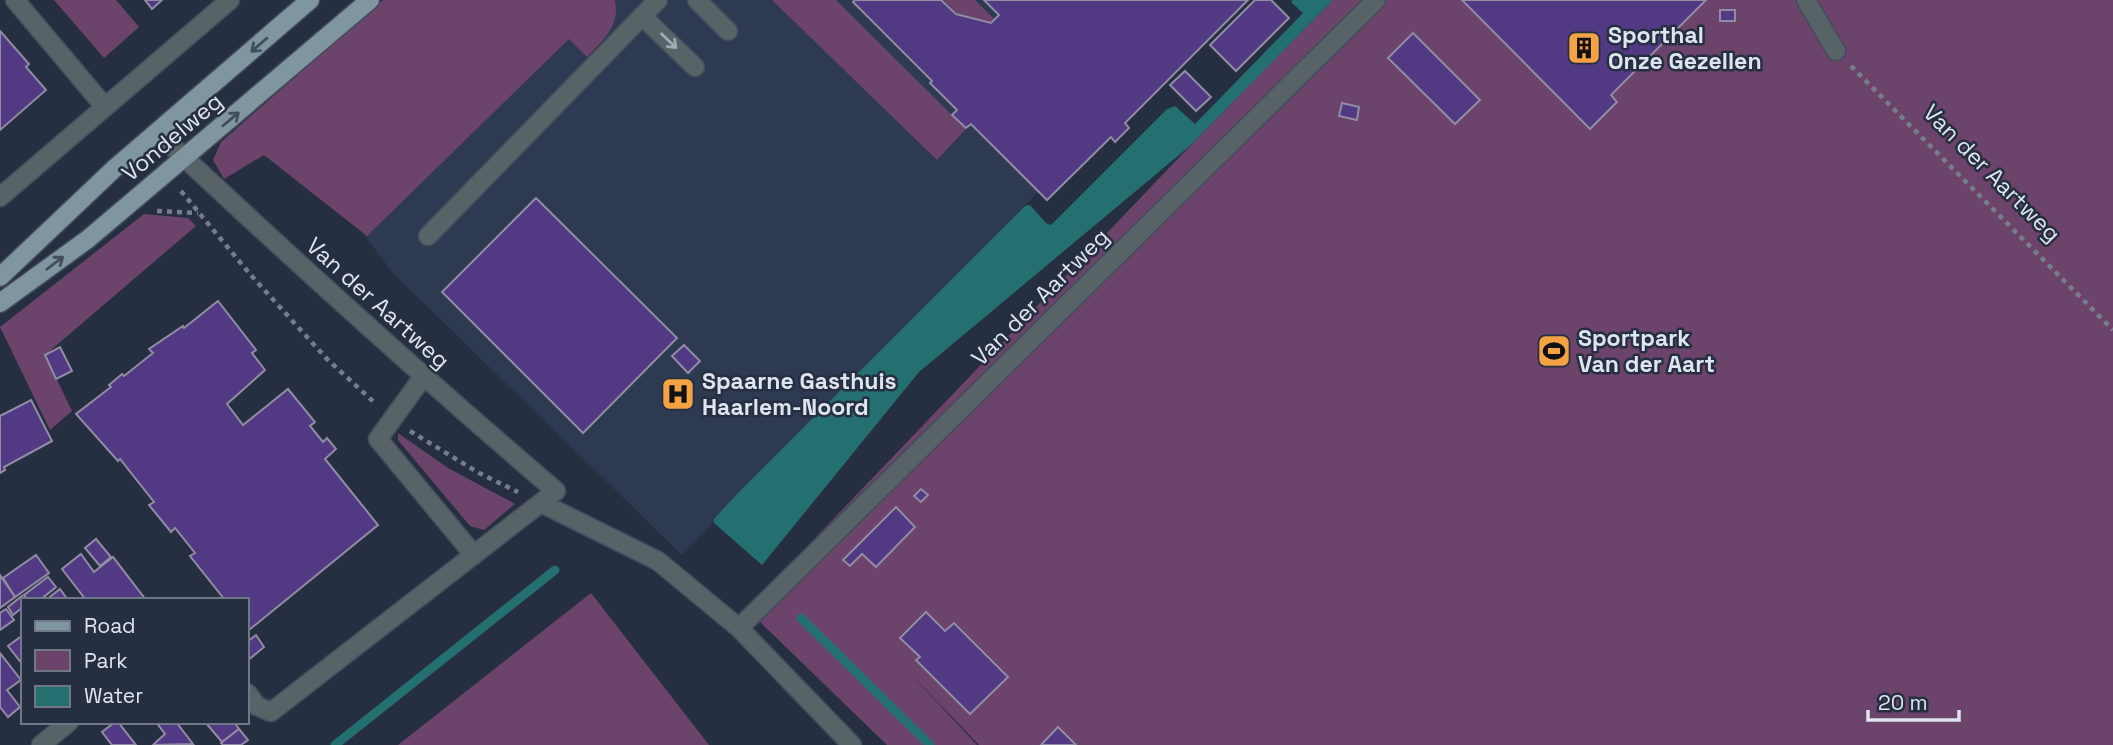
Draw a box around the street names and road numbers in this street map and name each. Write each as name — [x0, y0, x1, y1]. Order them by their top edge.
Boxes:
street label: Vondelweg — [115, 86, 229, 188]
street label: Van der Aartweg — [1917, 98, 2067, 248]
street label: Van der Aartweg — [965, 222, 1115, 372]
street label: Van der Aartweg — [300, 231, 456, 375]

